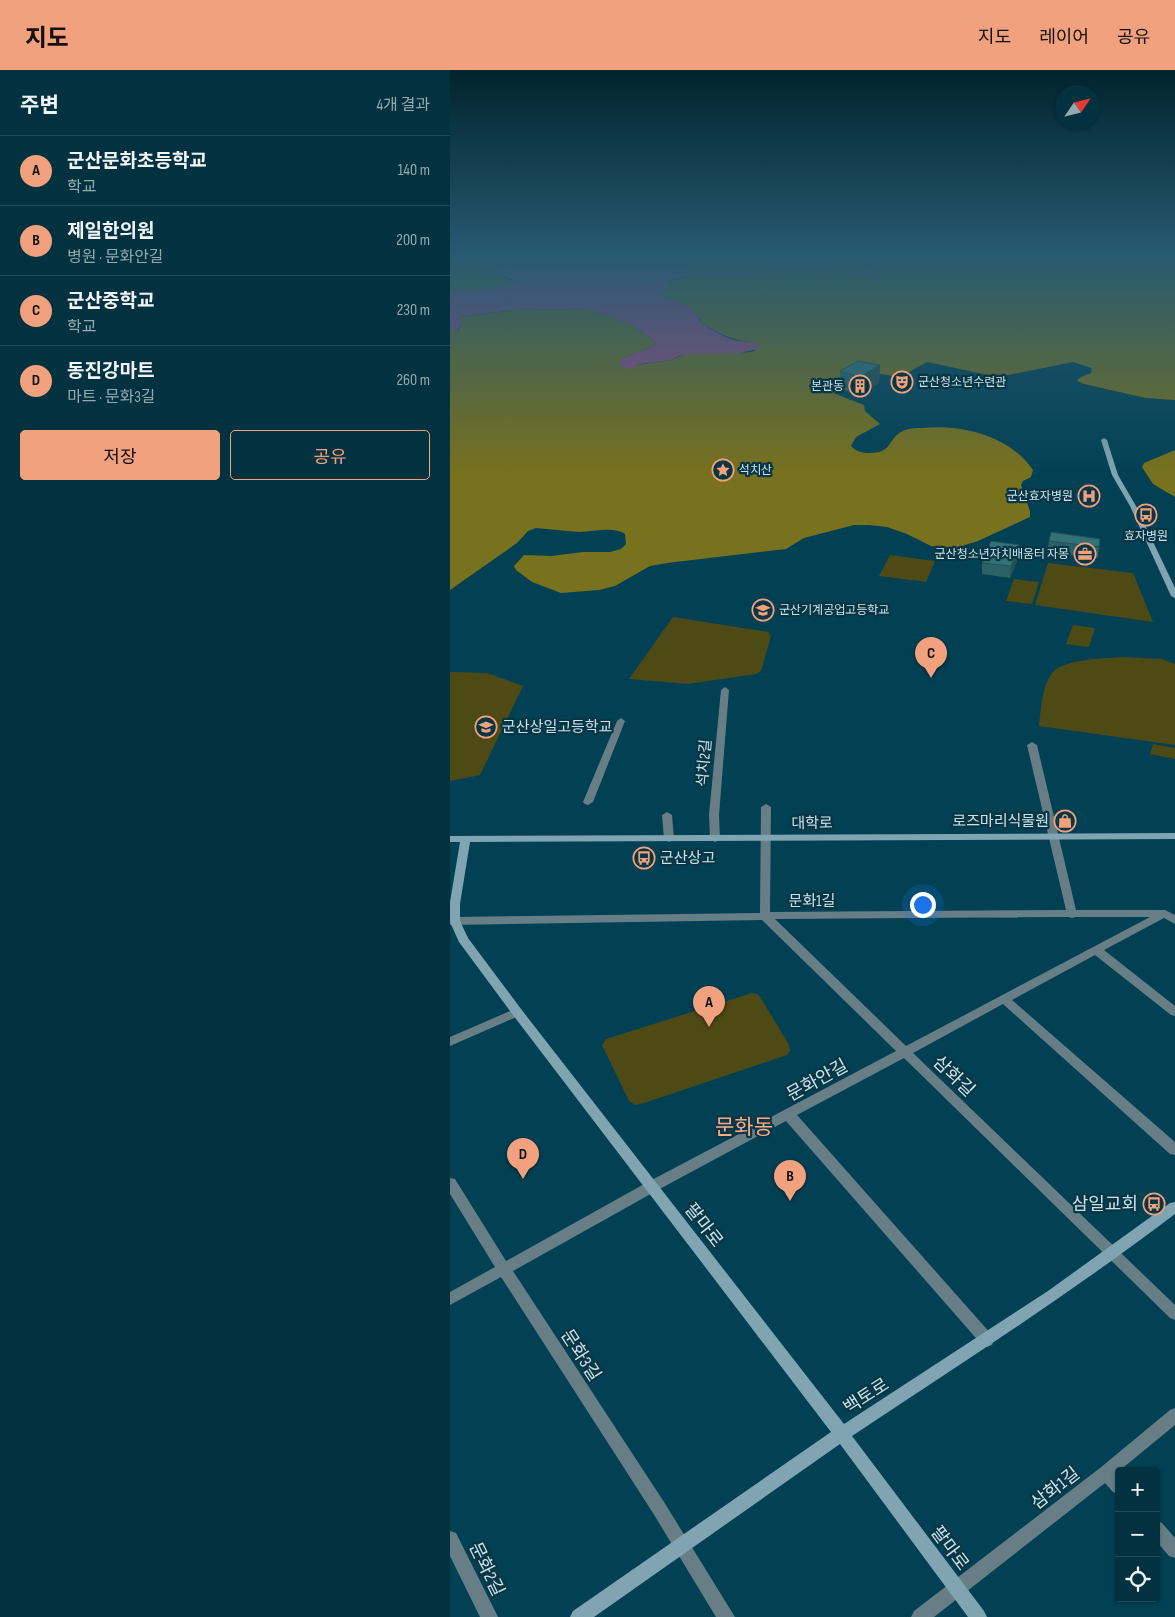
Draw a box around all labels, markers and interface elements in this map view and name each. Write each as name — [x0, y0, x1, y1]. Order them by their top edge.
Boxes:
text: 지도 — [25, 24, 69, 53]
text: 지도 — [978, 27, 1011, 48]
text: 레이어 — [1039, 27, 1089, 48]
text: 공유 — [1117, 27, 1150, 48]
north arrow — [1055, 85, 1100, 130]
text: 주변 — [20, 93, 59, 118]
text: 4개 결과 — [377, 96, 430, 115]
text: 군산문화초등학교 — [67, 150, 207, 173]
text: A — [32, 161, 40, 180]
text: 140 m — [398, 161, 430, 180]
text: 학교 — [67, 178, 96, 197]
text: 제일한의원 — [67, 220, 154, 243]
text: B — [32, 231, 40, 250]
text: 200 m — [396, 231, 430, 250]
text: 병원 · 문화안길 — [67, 248, 164, 267]
text: 군산중학교 — [67, 290, 154, 313]
text: C — [32, 301, 40, 320]
text: 230 m — [397, 301, 430, 320]
text: 학교 — [67, 318, 96, 337]
text: 동진강마트 — [67, 360, 154, 383]
theatre icon: 군산청소년수련관 — [890, 370, 914, 394]
text: D — [32, 371, 40, 390]
text: 260 m — [396, 371, 430, 390]
building icon: 본관동 — [848, 374, 872, 398]
place label: 군산청소년수련관 — [918, 375, 1006, 390]
place label: 본관동 — [811, 379, 844, 394]
text: 마트 · 문화3길 — [67, 388, 156, 407]
button: 저장 — [20, 430, 220, 480]
button: 공유 — [230, 430, 430, 480]
place icon: 석치산 — [711, 458, 735, 482]
place label: 석치산 — [739, 463, 772, 478]
hospital icon: 군산효자병원 — [1077, 484, 1101, 508]
place label: 군산효자병원 — [1007, 489, 1073, 504]
bus stop icon: 효자병원 — [1134, 503, 1158, 527]
place label: 효자병원 — [1124, 529, 1168, 544]
office icon: 군산청소년자치배움터 자몽 — [1073, 542, 1097, 566]
place label: 군산청소년자치배움터 자몽 — [935, 547, 1069, 562]
school or university icon: 군산기계공업고등학교 — [751, 598, 775, 622]
place label: 군산기계공업고등학교 — [779, 603, 889, 618]
pin: C — [915, 637, 947, 678]
school or university icon: 군산상일고등학교 — [474, 715, 498, 739]
place label: 군산상일고등학교 — [502, 718, 612, 737]
street label: 석치2길 — [693, 739, 716, 788]
shop icon: 로즈마리식물원 — [1053, 809, 1077, 833]
place label: 로즈마리식물원 — [952, 812, 1049, 831]
street label: 대학로 — [791, 814, 833, 833]
bus stop icon: 군산상고 — [632, 846, 656, 870]
place label: 군산상고 — [660, 849, 715, 868]
street label: 문화1길 — [789, 892, 835, 911]
your location — [910, 892, 936, 918]
pin: A — [693, 986, 725, 1027]
street label: 삼화길 — [928, 1052, 979, 1101]
street label: 문화안길 — [783, 1055, 851, 1106]
district label: 문화동 — [715, 1115, 773, 1140]
pin: D — [507, 1138, 539, 1179]
pin: B — [774, 1160, 806, 1201]
bus stop icon: 삼일교회 — [1142, 1192, 1166, 1216]
place label: 삼일교회 — [1072, 1194, 1138, 1215]
street label: 팔마로 — [680, 1199, 727, 1251]
street label: 문화3길 — [556, 1326, 605, 1385]
street label: 백토로 — [840, 1374, 893, 1419]
street label: 삼화1길 — [1027, 1463, 1084, 1514]
map controls — [1115, 1467, 1160, 1602]
button: + — [1115, 1467, 1160, 1512]
button: − — [1115, 1512, 1160, 1557]
street label: 팔마로 — [926, 1522, 973, 1574]
street label: 문화2길 — [465, 1539, 509, 1599]
button: locate — [1115, 1557, 1160, 1602]

